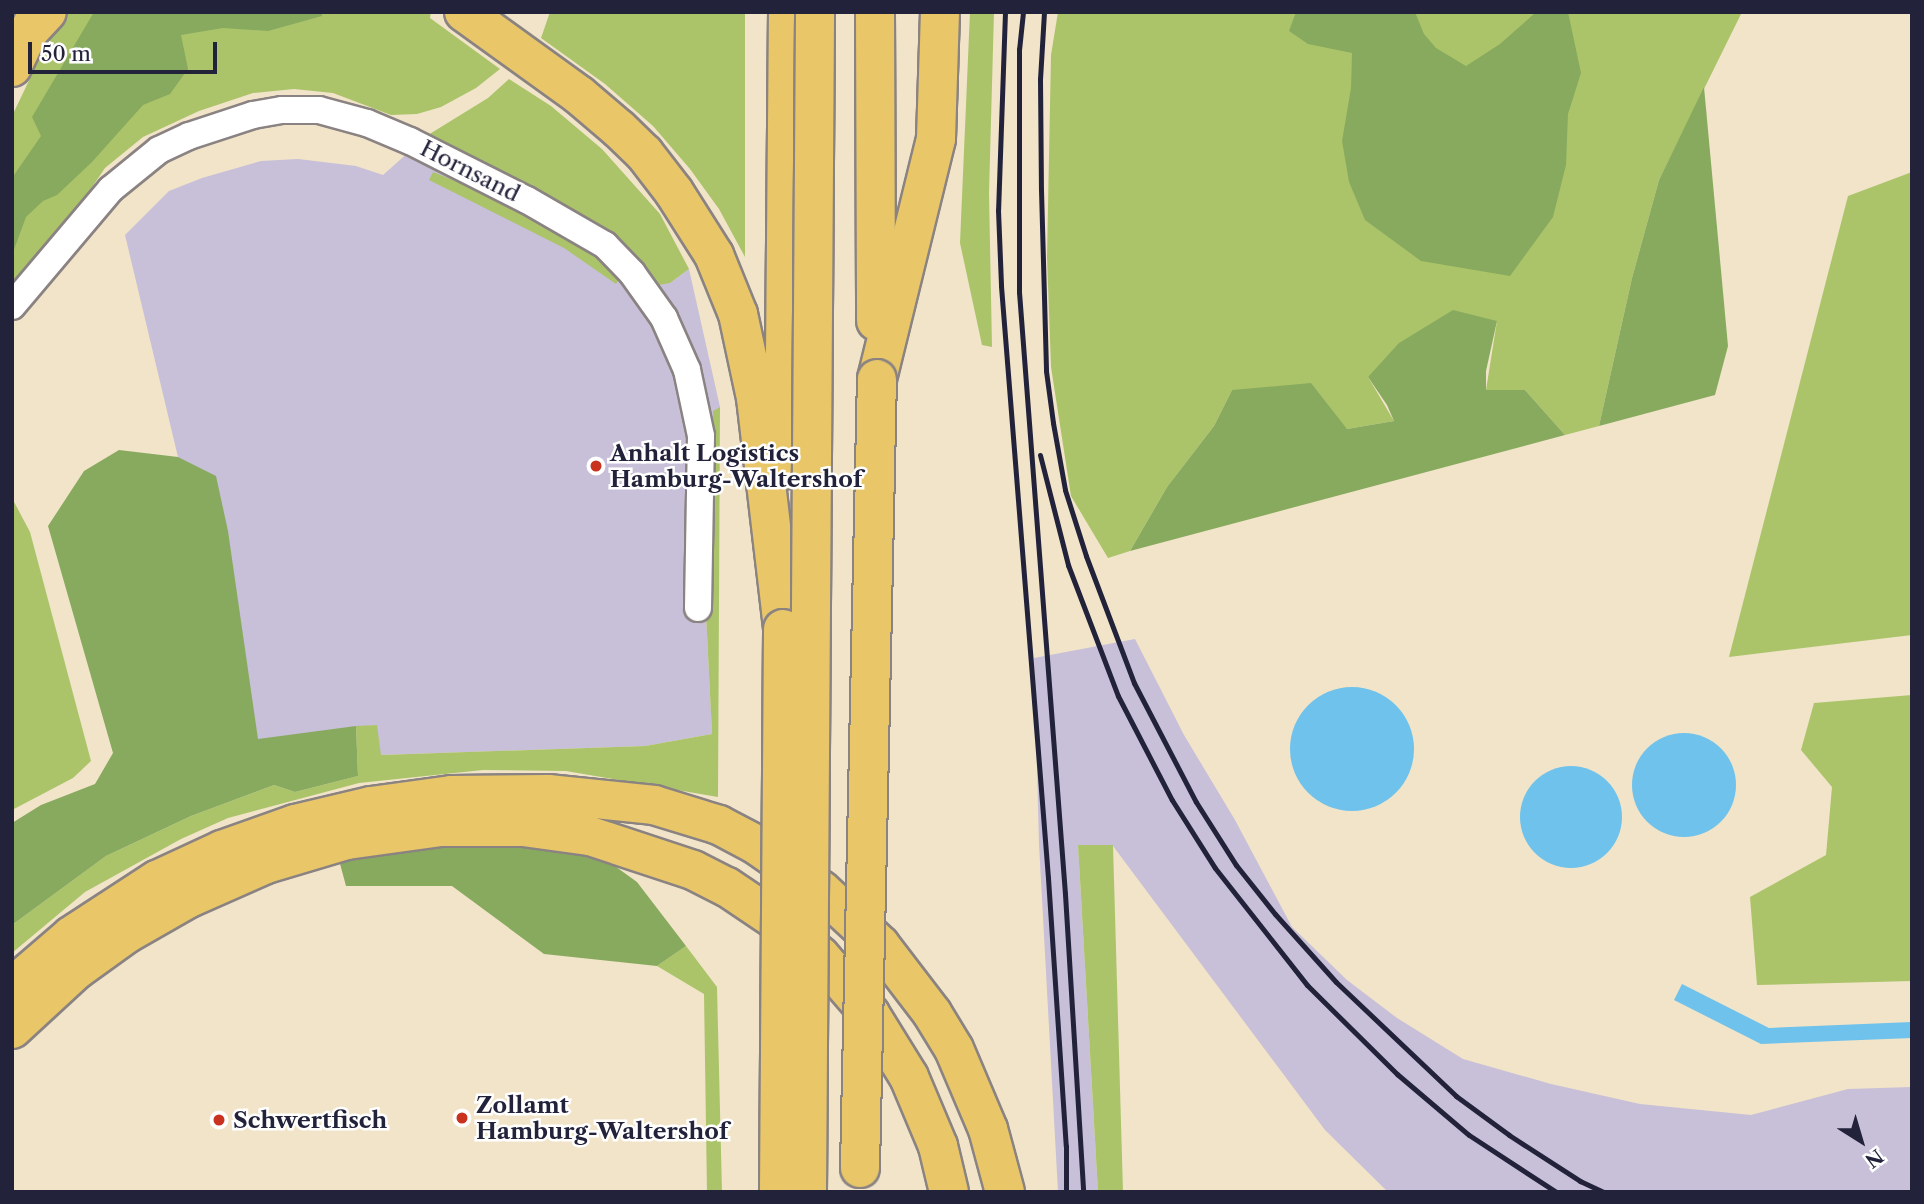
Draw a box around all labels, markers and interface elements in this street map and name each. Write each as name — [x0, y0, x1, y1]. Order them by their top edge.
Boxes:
scale bar — [32, 28, 220, 72]
text: 50 m — [41, 41, 91, 66]
street label: Hornsand — [416, 134, 524, 208]
place label: Anhalt Logistics Hamburg-Waltershof — [610, 439, 862, 493]
marker: Anhalt Logistics Hamburg-Waltershof — [588, 458, 604, 474]
place label: Zollamt Hamburg-Waltershof — [476, 1091, 728, 1145]
place label: Schwertfisch — [233, 1106, 387, 1134]
north arrow — [1826, 1106, 1896, 1176]
marker: Zollamt Hamburg-Waltershof — [454, 1110, 470, 1126]
marker: Schwertfisch — [211, 1112, 227, 1128]
text: N — [1860, 1144, 1887, 1172]

